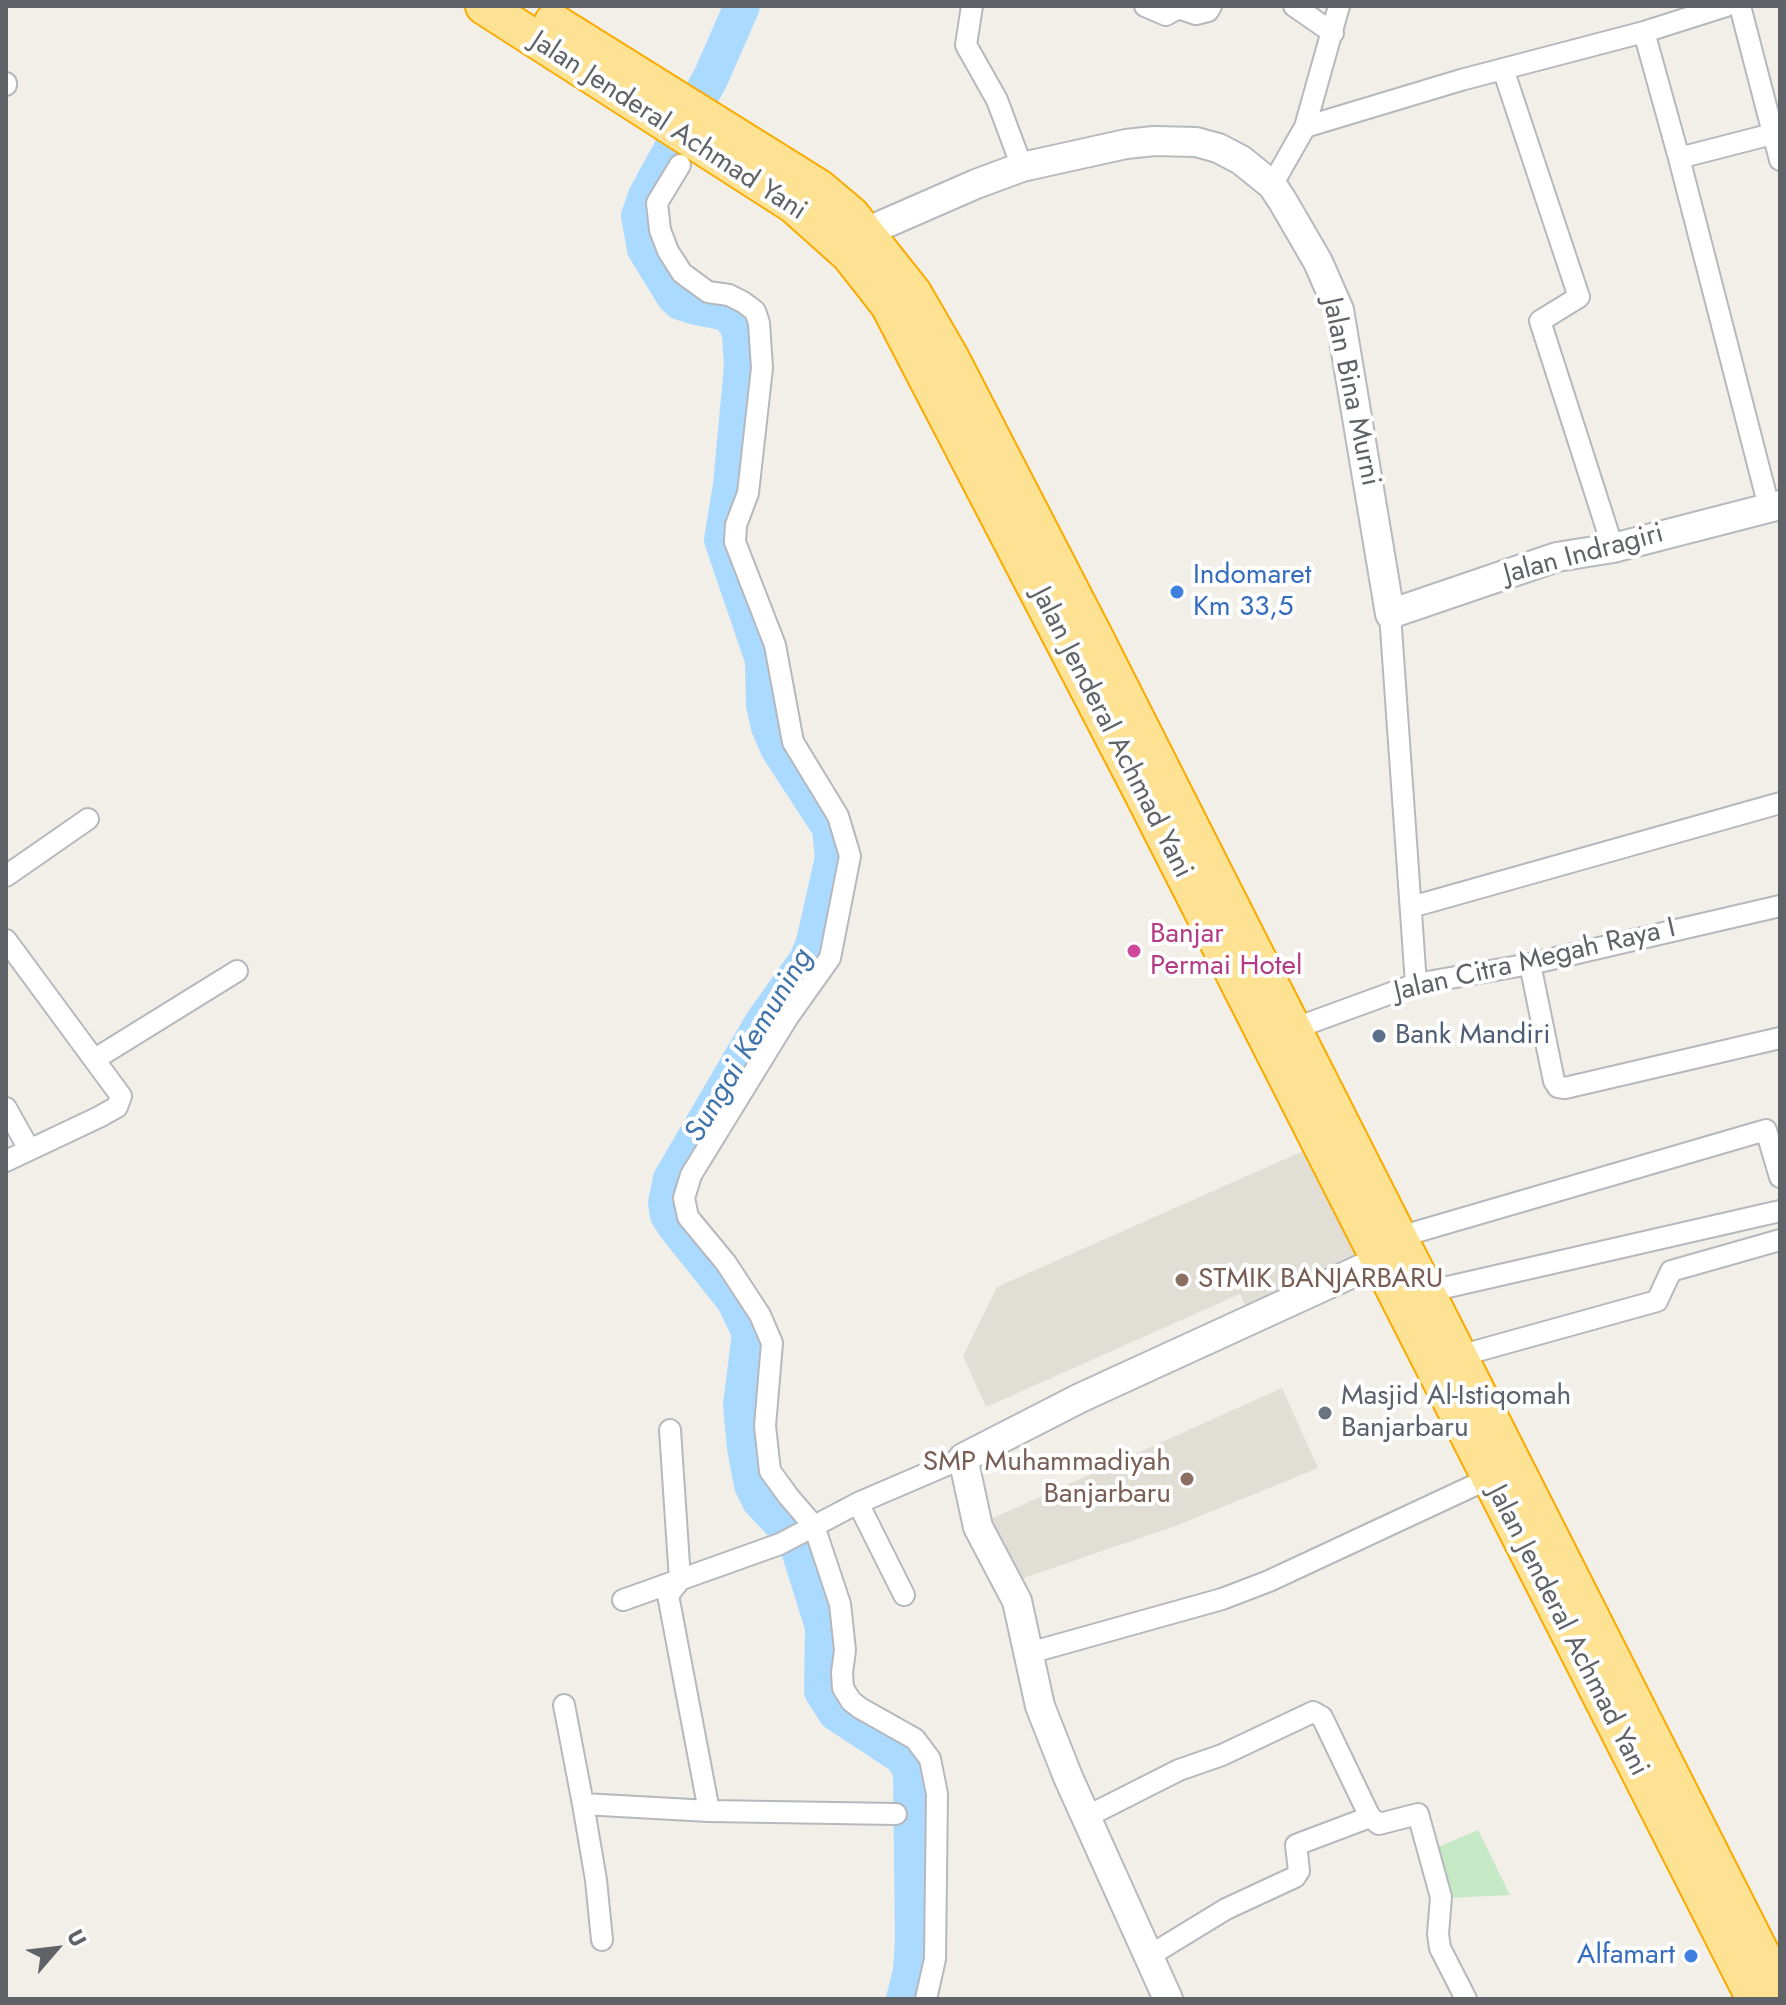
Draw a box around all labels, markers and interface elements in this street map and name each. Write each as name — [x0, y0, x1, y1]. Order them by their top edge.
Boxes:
street label: Jalan Jenderal Achmad Yani — [524, 25, 812, 229]
street label: Jalan Bina Murni — [1314, 295, 1386, 489]
street label: Jalan Indragiri — [1500, 518, 1668, 592]
place label: Indomaret Km 33,5 — [1193, 559, 1311, 625]
street label: Jalan Jenderal Achmad Yani — [1023, 582, 1199, 884]
marker: Indomaret Km 33,5 — [1168, 583, 1186, 601]
street label: Jalan Citra Megah Raya I — [1391, 912, 1679, 1010]
place label: Banjar Permai Hotel — [1150, 918, 1302, 984]
marker: Banjar Permai Hotel — [1125, 942, 1143, 960]
water label: Sungai Kemuning — [678, 943, 822, 1149]
place label: Bank Mandiri — [1395, 1019, 1550, 1053]
marker: Bank Mandiri — [1370, 1027, 1388, 1045]
place label: STMIK BANJARBARU — [1198, 1263, 1443, 1297]
marker: STMIK BANJARBARU — [1173, 1271, 1191, 1289]
place label: Masjid Al-Istiqomah Banjarbaru — [1341, 1380, 1571, 1446]
marker: Masjid Al-Istiqomah Banjarbaru — [1316, 1404, 1334, 1422]
place label: SMP Muhammadiyah Banjarbaru — [923, 1446, 1171, 1512]
marker: SMP Muhammadiyah Banjarbaru — [1178, 1470, 1196, 1488]
street label: Jalan Jenderal Achmad Yani — [1479, 1480, 1655, 1782]
north arrow — [16, 1909, 96, 1989]
text: U — [59, 1923, 95, 1952]
place label: Alfamart — [1577, 1939, 1675, 1973]
marker: Alfamart — [1682, 1947, 1700, 1965]

